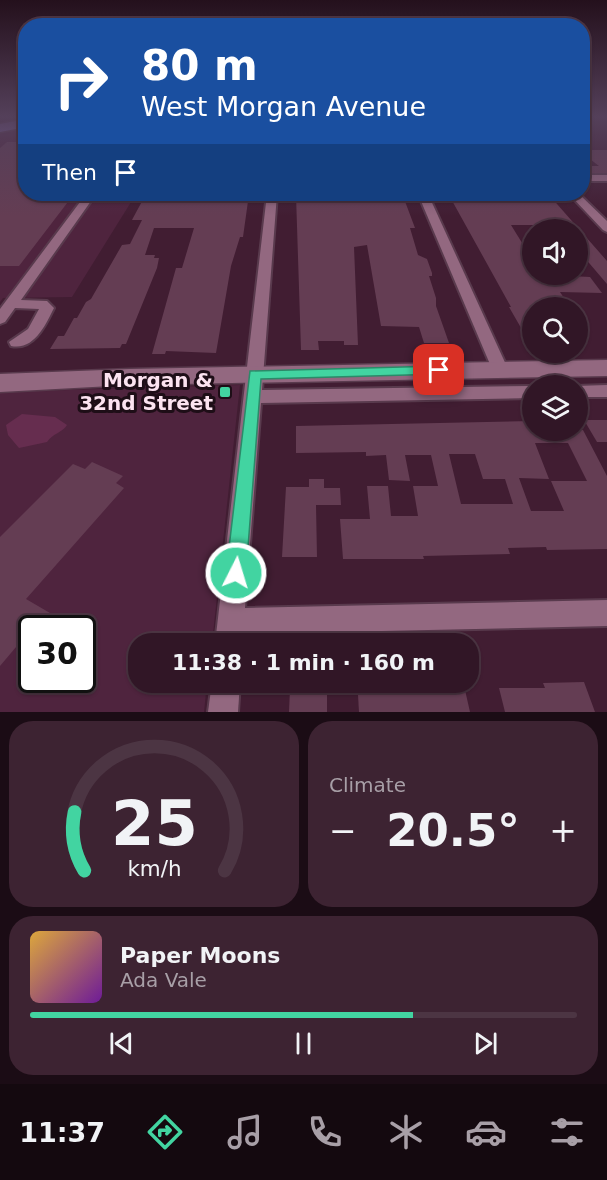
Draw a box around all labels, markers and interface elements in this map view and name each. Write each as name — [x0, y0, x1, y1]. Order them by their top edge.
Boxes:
text: 80 m — [141, 41, 258, 90]
icon: right — [42, 42, 120, 120]
text: West Morgan Avenue — [141, 91, 426, 122]
icon: arrive — [109, 156, 142, 189]
text: Then — [42, 160, 97, 185]
map controls — [522, 219, 588, 441]
button: sound — [522, 219, 588, 285]
button: search — [522, 297, 588, 363]
pin — [413, 344, 464, 395]
icon: arrive — [422, 353, 455, 386]
place label: Morgan & 32nd Street — [79, 368, 213, 415]
button: layers — [522, 375, 588, 441]
marker: Morgan & 32nd Street — [218, 385, 232, 399]
position arrow — [204, 541, 268, 605]
speed limit sign: 30 — [18, 615, 96, 693]
text: 11:38 · 1 min · 160 m — [172, 650, 435, 675]
text: Climate — [329, 773, 406, 797]
text: 25 — [111, 787, 197, 860]
text: 20.5° — [386, 804, 520, 857]
text: − — [329, 811, 357, 850]
text: + — [549, 811, 577, 850]
text: km/h — [127, 856, 181, 881]
text: Paper Moons — [120, 943, 280, 968]
text: Ada Vale — [120, 968, 207, 992]
icon: previous — [105, 1027, 138, 1060]
icon: pause — [287, 1027, 320, 1060]
icon: next — [469, 1027, 502, 1060]
icon: directions — [144, 1111, 186, 1153]
icon: music — [224, 1111, 266, 1153]
icon: phone — [304, 1111, 346, 1153]
icon: climate — [385, 1111, 427, 1153]
icon: car — [465, 1111, 507, 1153]
icon: filters — [546, 1111, 588, 1153]
text: 11:37 — [19, 1117, 105, 1148]

